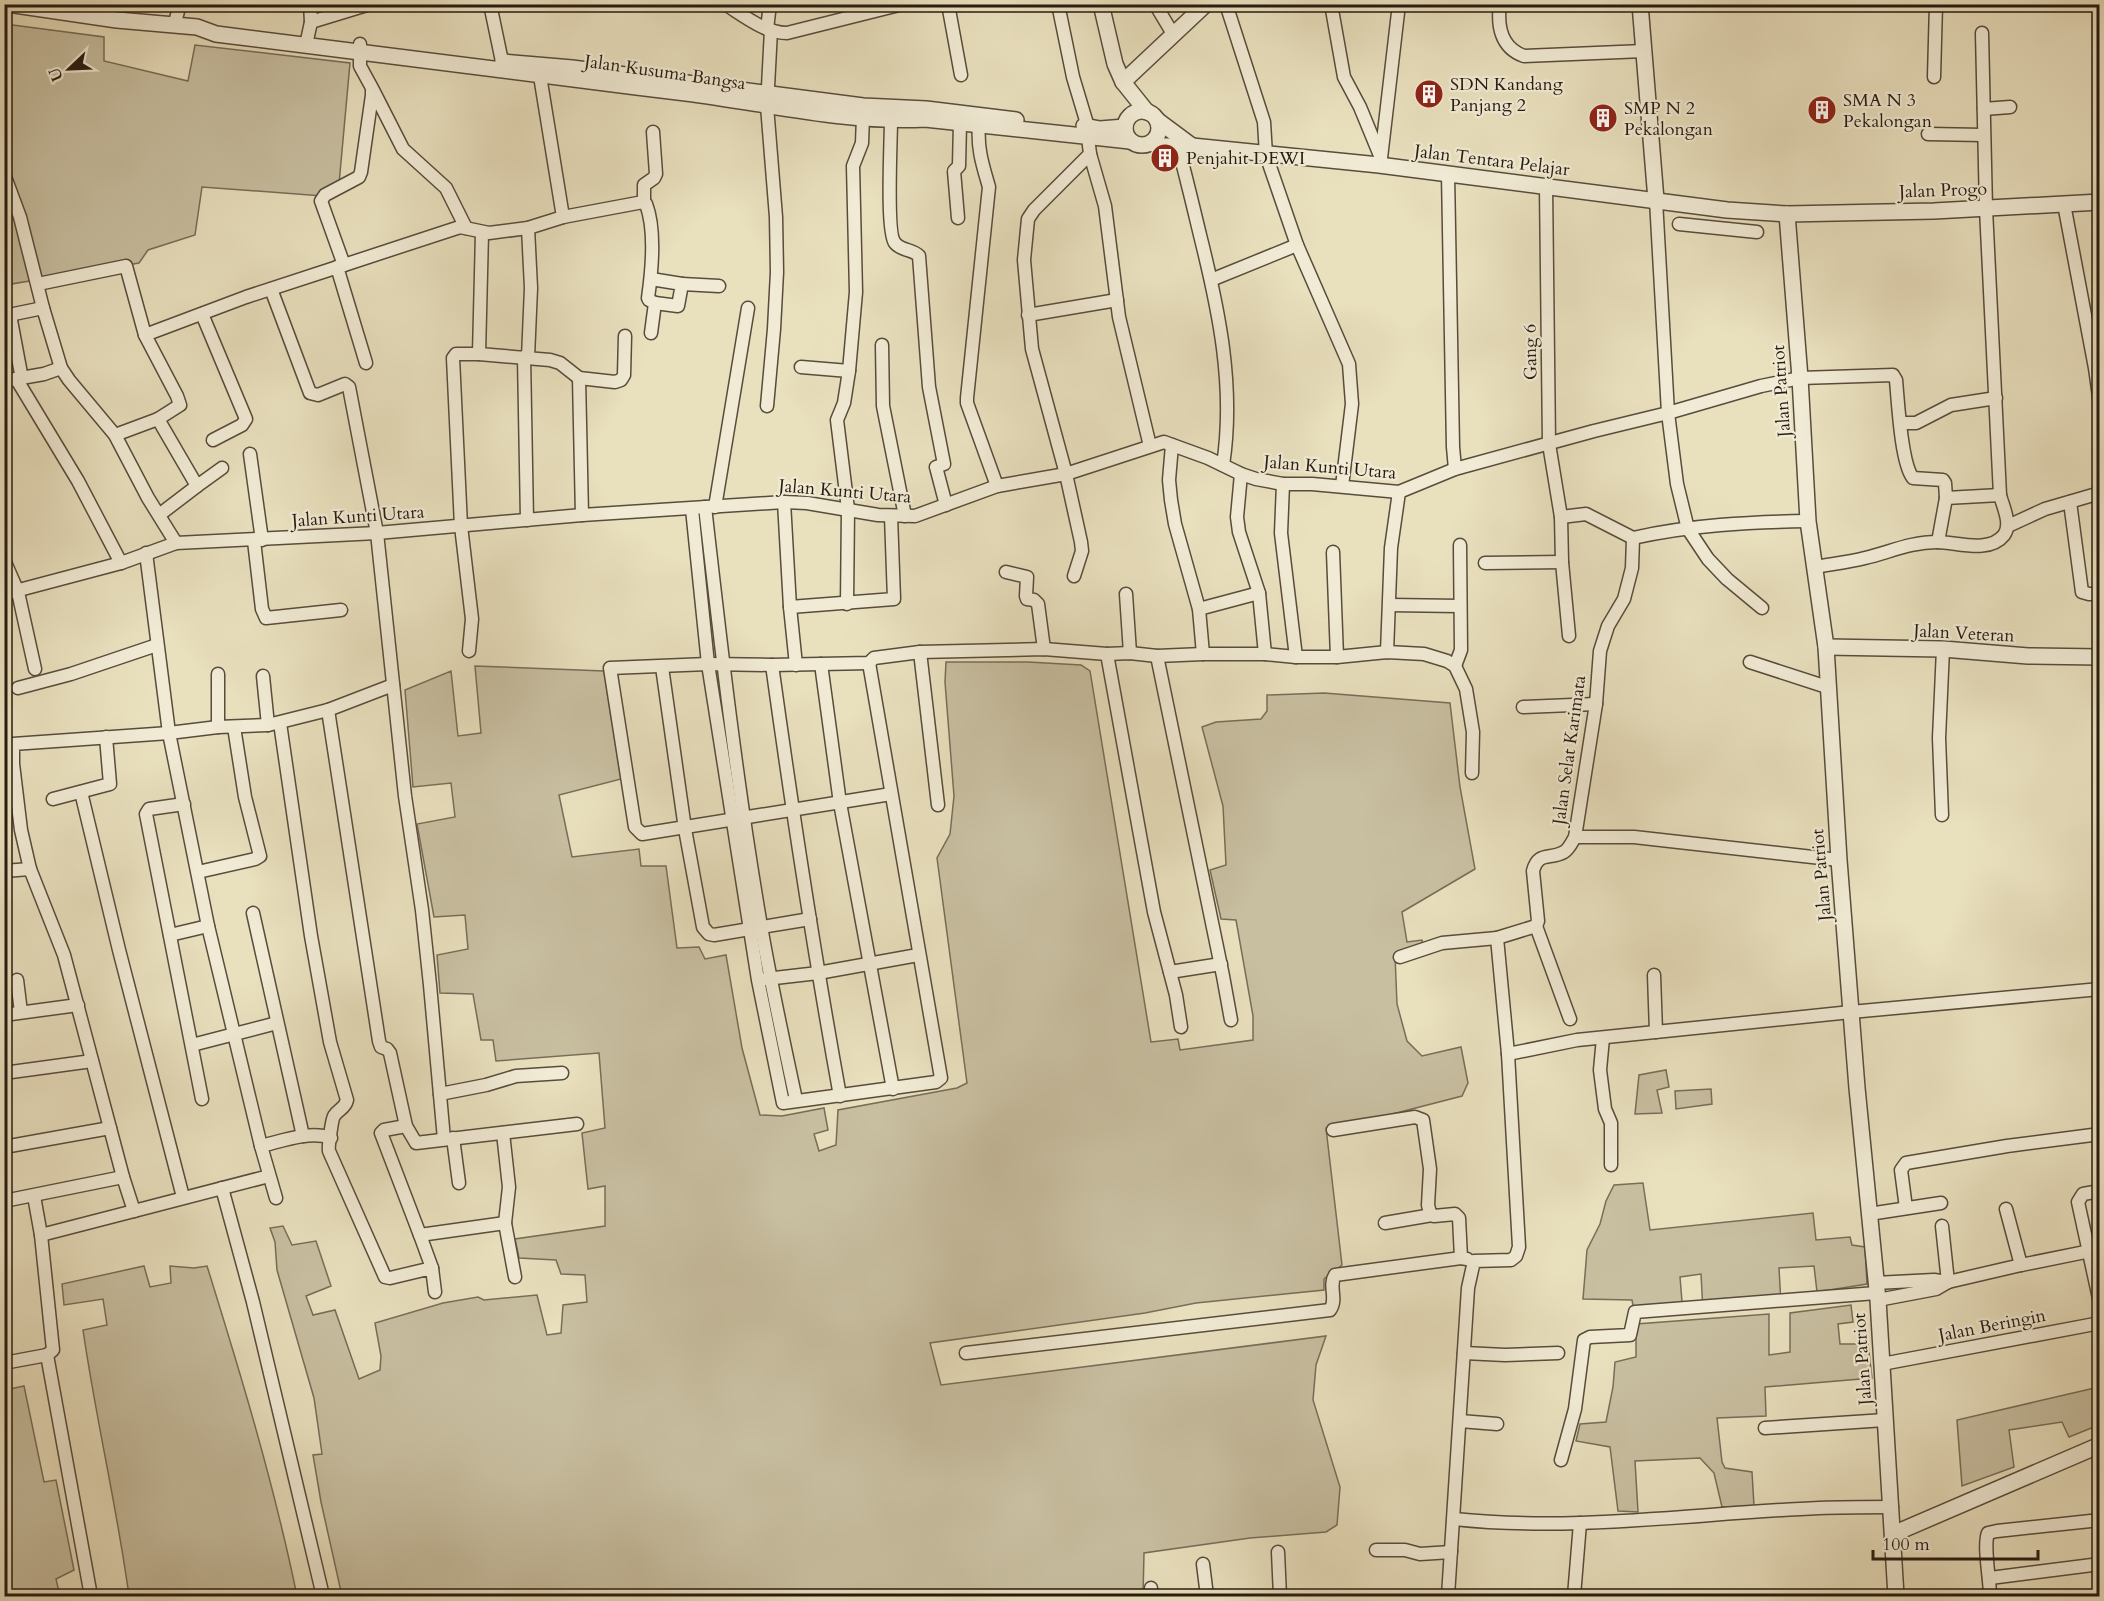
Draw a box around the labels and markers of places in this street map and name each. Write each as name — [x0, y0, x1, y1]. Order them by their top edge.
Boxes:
place label: SDN Kandang Panjang 2 — [1450, 72, 1564, 118]
building icon: SDN Kandang Panjang 2 — [1413, 78, 1445, 110]
place label: SMA N 3 Pekalongan — [1843, 88, 1933, 134]
building icon: SMA N 3 Pekalongan — [1806, 94, 1838, 126]
place label: SMP N 2 Pekalongan — [1624, 96, 1714, 142]
building icon: SMP N 2 Pekalongan — [1587, 102, 1619, 134]
building icon: Penjahit DEWI — [1149, 142, 1181, 174]
place label: Penjahit DEWI — [1186, 146, 1305, 171]

